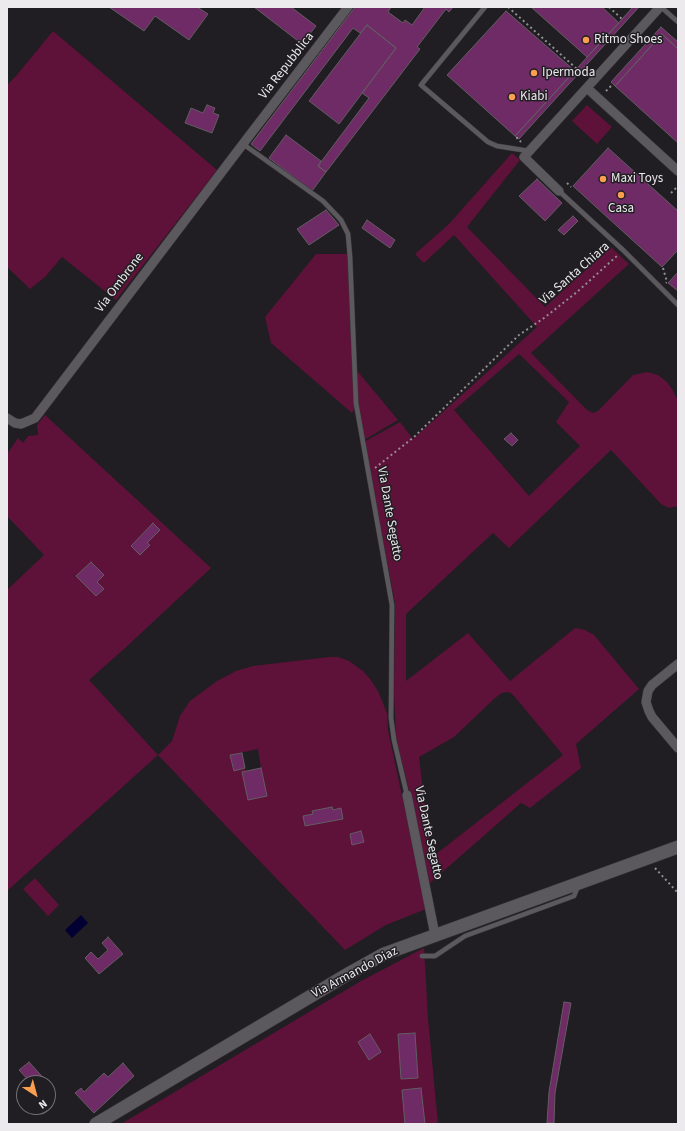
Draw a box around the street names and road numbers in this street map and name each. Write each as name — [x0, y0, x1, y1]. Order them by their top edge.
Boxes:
street label: Via Repubblica — [256, 30, 318, 102]
street label: Via Santa Chiara — [537, 239, 613, 309]
street label: Via Ombrone — [93, 250, 147, 316]
street label: Via Dante Segatto — [373, 466, 405, 562]
street label: Via Dante Segatto — [410, 785, 446, 881]
street label: Via Armando Diaz — [309, 944, 401, 1002]

